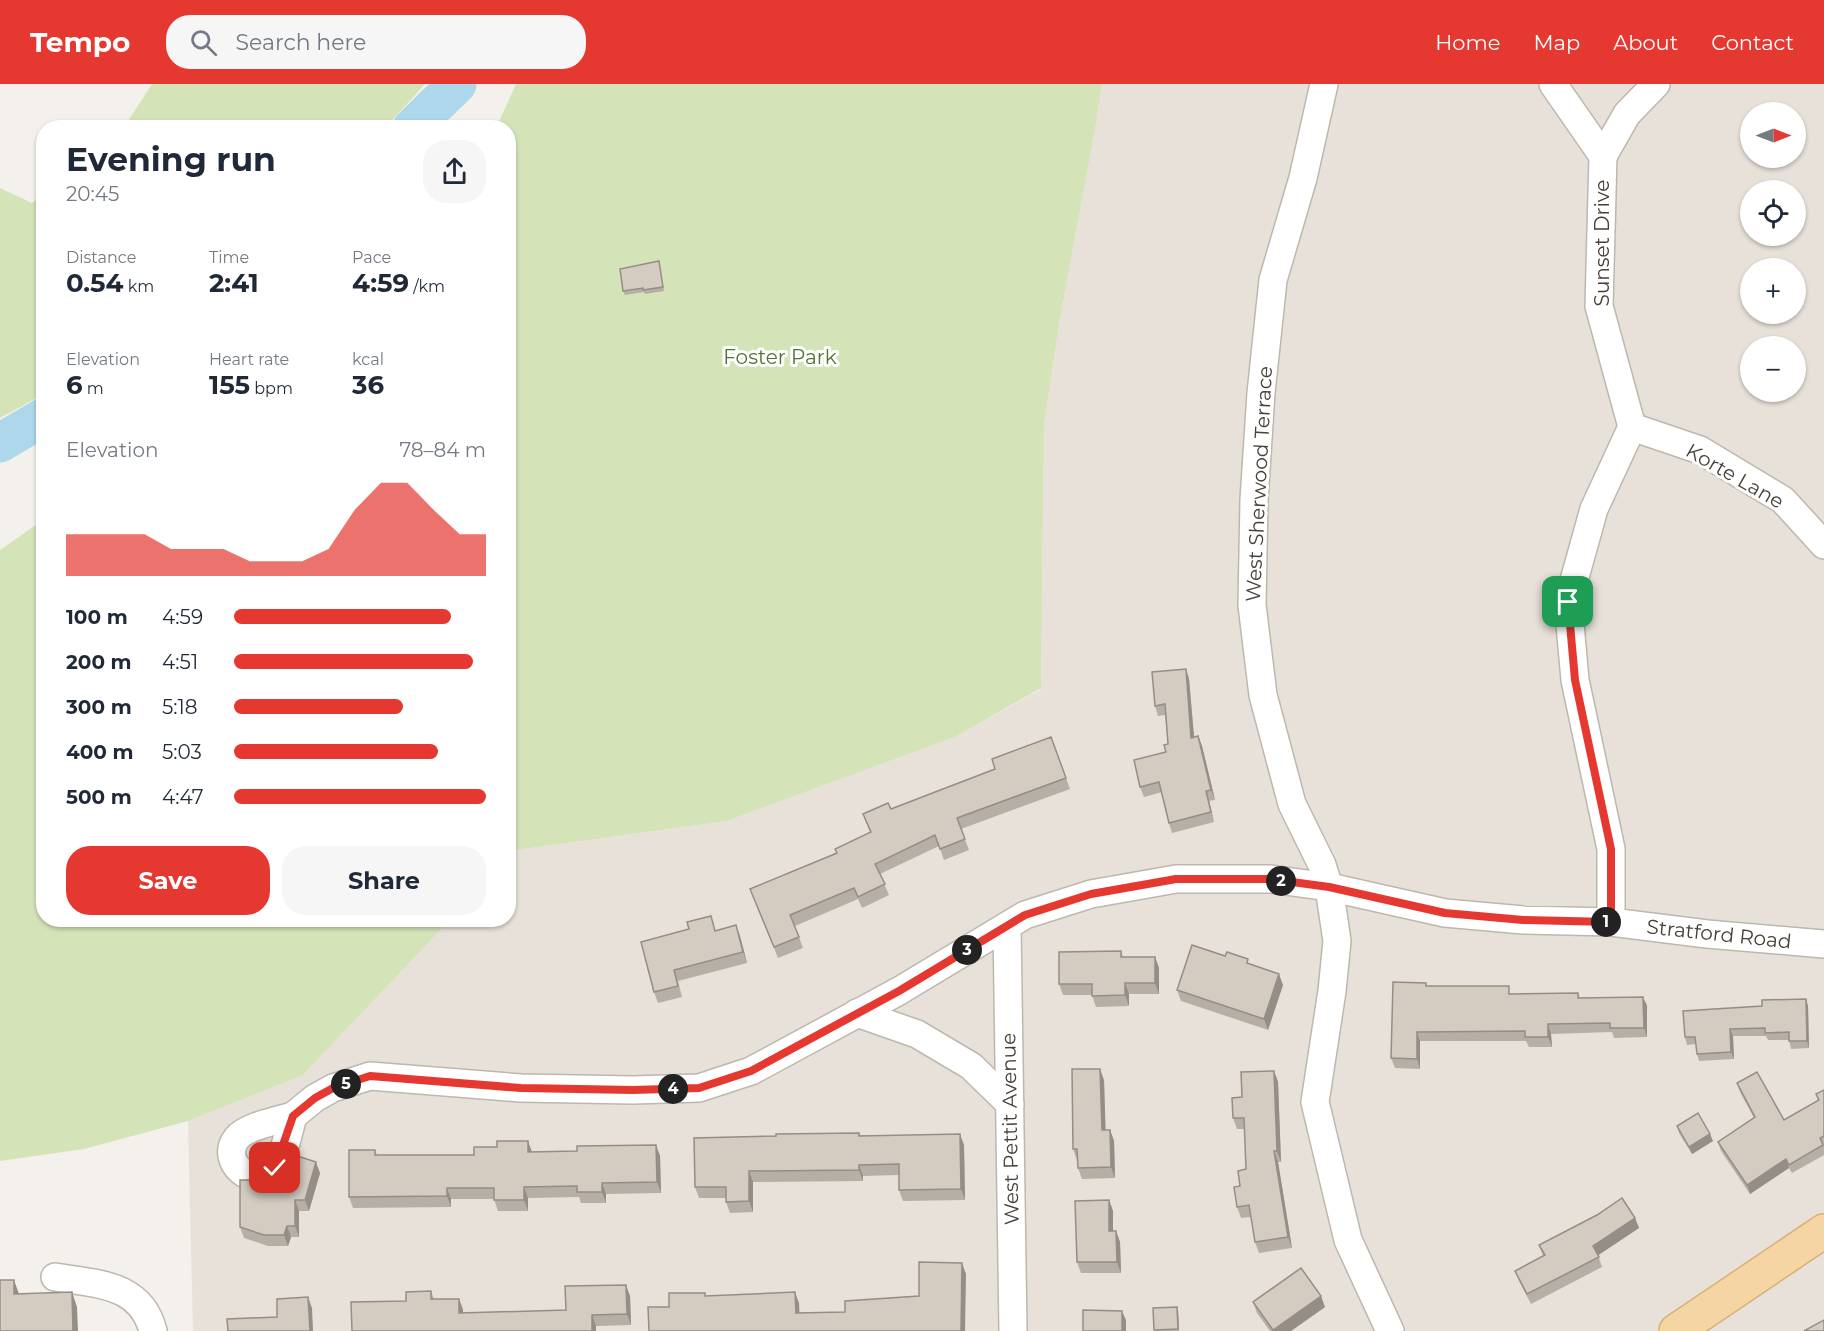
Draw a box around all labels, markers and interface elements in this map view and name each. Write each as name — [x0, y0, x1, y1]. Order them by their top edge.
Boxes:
search box — [166, 15, 586, 69]
text: Tempo — [30, 25, 130, 59]
icon: search — [187, 26, 220, 59]
text: Search here — [235, 29, 366, 56]
text: Home — [1435, 30, 1500, 55]
text: Map — [1533, 30, 1580, 55]
text: About — [1613, 30, 1678, 55]
text: Contact — [1711, 30, 1794, 55]
north arrow — [1740, 102, 1806, 168]
map controls — [1740, 102, 1806, 402]
text: Evening run — [66, 139, 276, 179]
button: share — [423, 140, 486, 203]
street label: Sunset Drive — [1590, 180, 1614, 306]
button: locate — [1740, 180, 1806, 246]
text: 20:45 — [66, 182, 119, 206]
text: Distance — [66, 248, 136, 267]
text: Time — [209, 248, 249, 267]
text: Pace — [352, 248, 391, 267]
button: + — [1740, 258, 1806, 324]
text: 0.54 — [66, 267, 124, 299]
text: 2:41 — [209, 267, 259, 299]
text: 4:59 — [352, 267, 409, 299]
text: km — [124, 277, 154, 296]
text: /km — [409, 277, 445, 296]
button: − — [1740, 336, 1806, 402]
park label: Foster Park — [723, 345, 837, 369]
text: Elevation — [66, 350, 140, 369]
text: Heart rate — [209, 350, 289, 369]
text: kcal — [352, 350, 384, 369]
street label: West Sherwood Terrace — [1241, 365, 1277, 603]
text: 6 — [66, 369, 83, 401]
text: 155 — [209, 369, 250, 401]
text: 36 — [352, 369, 384, 401]
text: m — [83, 379, 104, 398]
text: bpm — [250, 379, 293, 398]
text: Elevation — [66, 438, 158, 462]
text: 78–84 m — [399, 438, 486, 462]
street label: Korte Lane — [1682, 438, 1788, 514]
pin — [1542, 576, 1593, 627]
icon: arrive — [1551, 585, 1584, 618]
text: 100 m — [66, 605, 128, 629]
text: 4:59 — [162, 605, 203, 629]
text: 200 m — [66, 650, 132, 674]
text: 4:51 — [162, 650, 198, 674]
text: 300 m — [66, 695, 132, 719]
text: 5:18 — [162, 695, 198, 719]
text: 400 m — [66, 740, 134, 764]
text: 5:03 — [162, 740, 202, 764]
text: 500 m — [66, 785, 132, 809]
text: 4:47 — [162, 785, 204, 809]
button: Save — [66, 846, 270, 915]
button: Share — [282, 846, 486, 915]
pin: 2 — [1266, 866, 1296, 896]
text: 2 — [1276, 871, 1286, 890]
pin: 1 — [1591, 907, 1621, 937]
text: 1 — [1603, 912, 1609, 931]
street label: Stratford Road — [1645, 914, 1793, 954]
pin: 3 — [952, 935, 982, 965]
text: 3 — [962, 940, 972, 959]
street label: West Pettit Avenue — [996, 1033, 1024, 1225]
pin: 5 — [331, 1069, 361, 1099]
text: 5 — [341, 1074, 351, 1093]
pin: 4 — [658, 1074, 688, 1104]
text: 4 — [667, 1079, 679, 1098]
pin — [249, 1142, 300, 1193]
icon: check — [258, 1151, 291, 1184]

